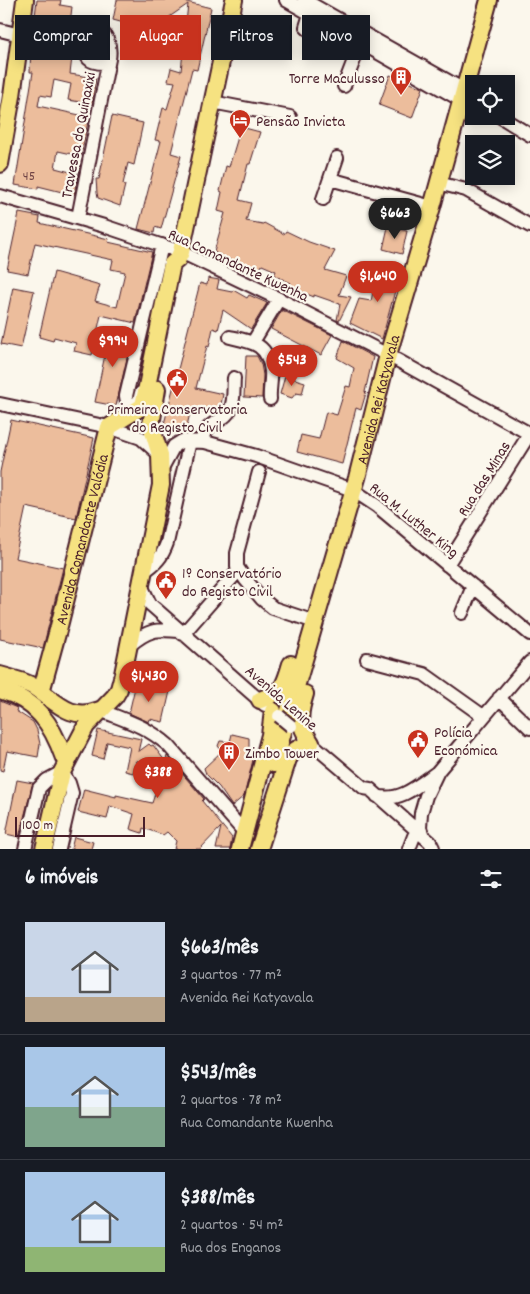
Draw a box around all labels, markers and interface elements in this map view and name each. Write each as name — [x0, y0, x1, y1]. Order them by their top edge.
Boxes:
chip: Comprar — [15, 15, 110, 60]
chip: Alugar — [120, 15, 201, 60]
chip: Filtros — [211, 15, 292, 60]
chip: Novo — [302, 15, 370, 60]
building icon: Torre Maculusso — [389, 65, 413, 96]
place label: Torre Maculusso — [289, 68, 385, 91]
street label: Travessa do Quinaxixi — [56, 70, 103, 201]
map controls — [465, 75, 515, 185]
button: locate — [465, 75, 515, 125]
hotel icon: Pensão Invicta — [228, 108, 252, 139]
place label: Pensão Invicta — [256, 111, 345, 134]
button: layers — [465, 135, 515, 185]
house number: 45 — [23, 167, 35, 187]
pin: $663 — [365, 198, 425, 240]
text: $663 — [380, 202, 410, 225]
street label: Rua Comandante Kwenha — [164, 224, 312, 309]
pin: $1,640 — [337, 260, 419, 303]
text: $1,640 — [359, 265, 397, 288]
pin: $994 — [83, 326, 143, 368]
text: $994 — [98, 330, 128, 353]
street label: Avenida Rei Katyavala — [352, 332, 408, 467]
pin: $543 — [262, 344, 322, 387]
text: $543 — [277, 349, 307, 372]
public building icon: Primeira Conservatoria do Registo Civil — [165, 367, 189, 398]
place label: Primeira Conservatoria do Registo Civil — [107, 399, 247, 440]
street label: Rua das Minas — [453, 437, 518, 522]
street label: Avenida Comandante Valódia — [51, 451, 116, 628]
street label: Rua M. Luther King — [364, 478, 463, 564]
place label: 1º Conservatório do Registo Civil — [182, 563, 282, 604]
public building icon: 1º Conservatório do Registo Civil — [154, 569, 178, 600]
pin: $1,430 — [108, 660, 190, 703]
street label: Avenida Lenine — [239, 661, 322, 737]
text: $1,430 — [130, 665, 168, 688]
place label: Polícia Económica — [434, 722, 498, 763]
public building icon: Polícia Económica — [406, 728, 430, 759]
building icon: Zimbo Tower — [217, 740, 241, 771]
place label: Zimbo Tower — [245, 743, 319, 766]
pin: $388 — [128, 756, 188, 799]
text: $388 — [144, 761, 172, 784]
scale bar — [15, 814, 145, 837]
text: 100 m — [22, 816, 53, 836]
text: 6 imóveis — [25, 864, 98, 894]
icon: filters — [477, 865, 505, 893]
text: $663/mês — [180, 934, 259, 964]
icon: home — [65, 942, 125, 1002]
text: 3 quartos · 77 m² — [180, 964, 282, 987]
text: Avenida Rei Katyavala — [180, 987, 313, 1010]
text: $543/mês — [180, 1059, 257, 1089]
icon: home — [65, 1067, 125, 1127]
text: 2 quartos · 78 m² — [180, 1089, 282, 1112]
text: Rua Comandante Kwenha — [180, 1112, 333, 1135]
text: $388/mês — [180, 1184, 255, 1214]
icon: home — [65, 1192, 125, 1252]
text: 2 quartos · 54 m² — [180, 1214, 283, 1237]
text: Rua dos Enganos — [180, 1237, 281, 1260]

